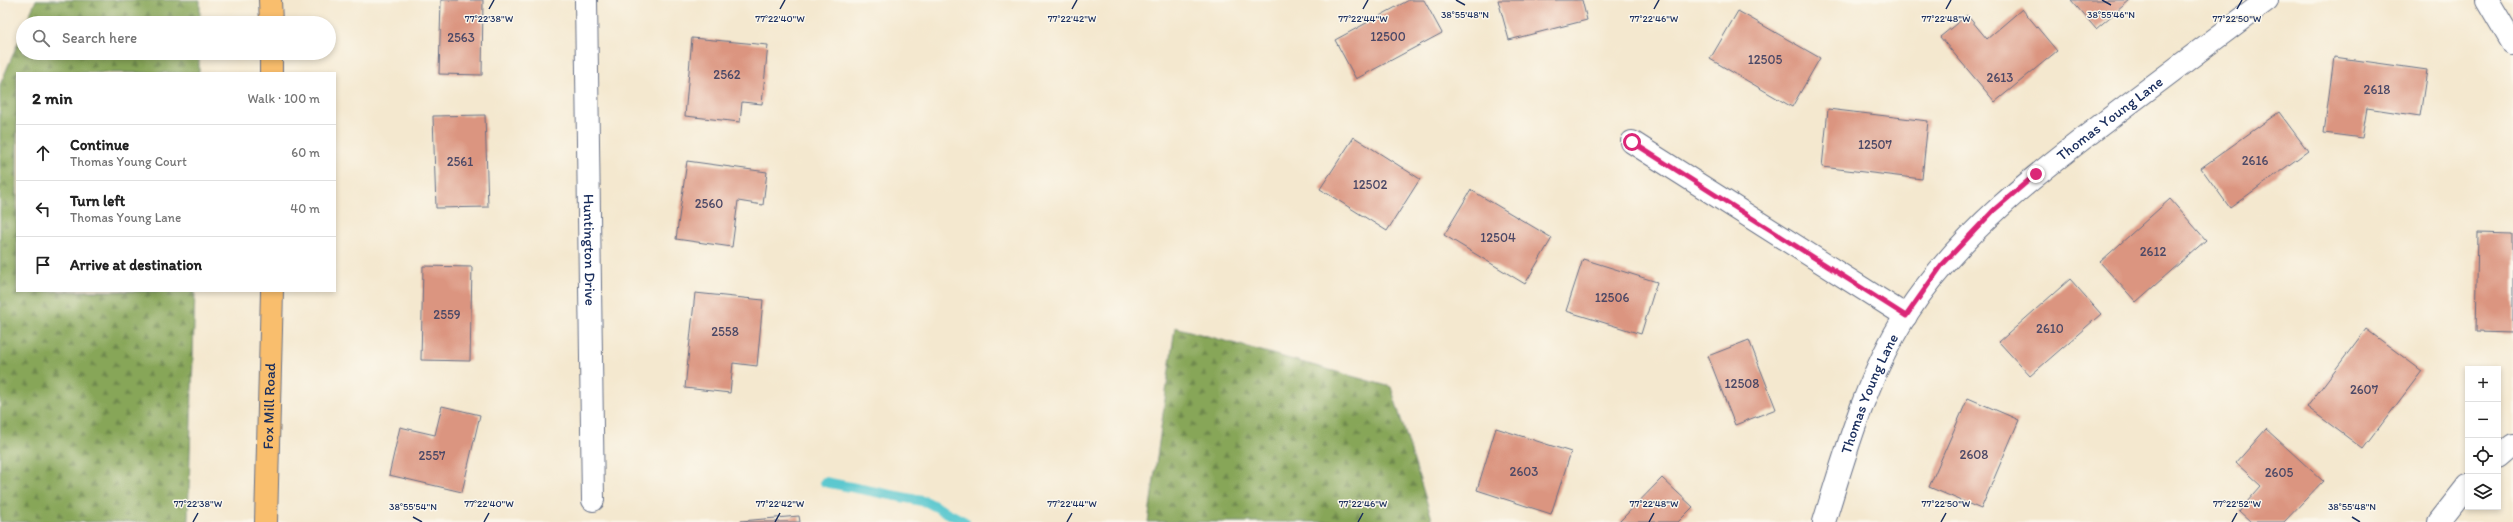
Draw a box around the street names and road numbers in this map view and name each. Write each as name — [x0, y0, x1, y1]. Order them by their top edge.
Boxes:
street label: Thomas Young Lane — [2053, 73, 2166, 165]
street label: Huntington Drive — [580, 194, 599, 306]
street label: Thomas Young Lane — [1837, 331, 1902, 456]
street label: Fox Mill Road — [259, 362, 279, 450]

